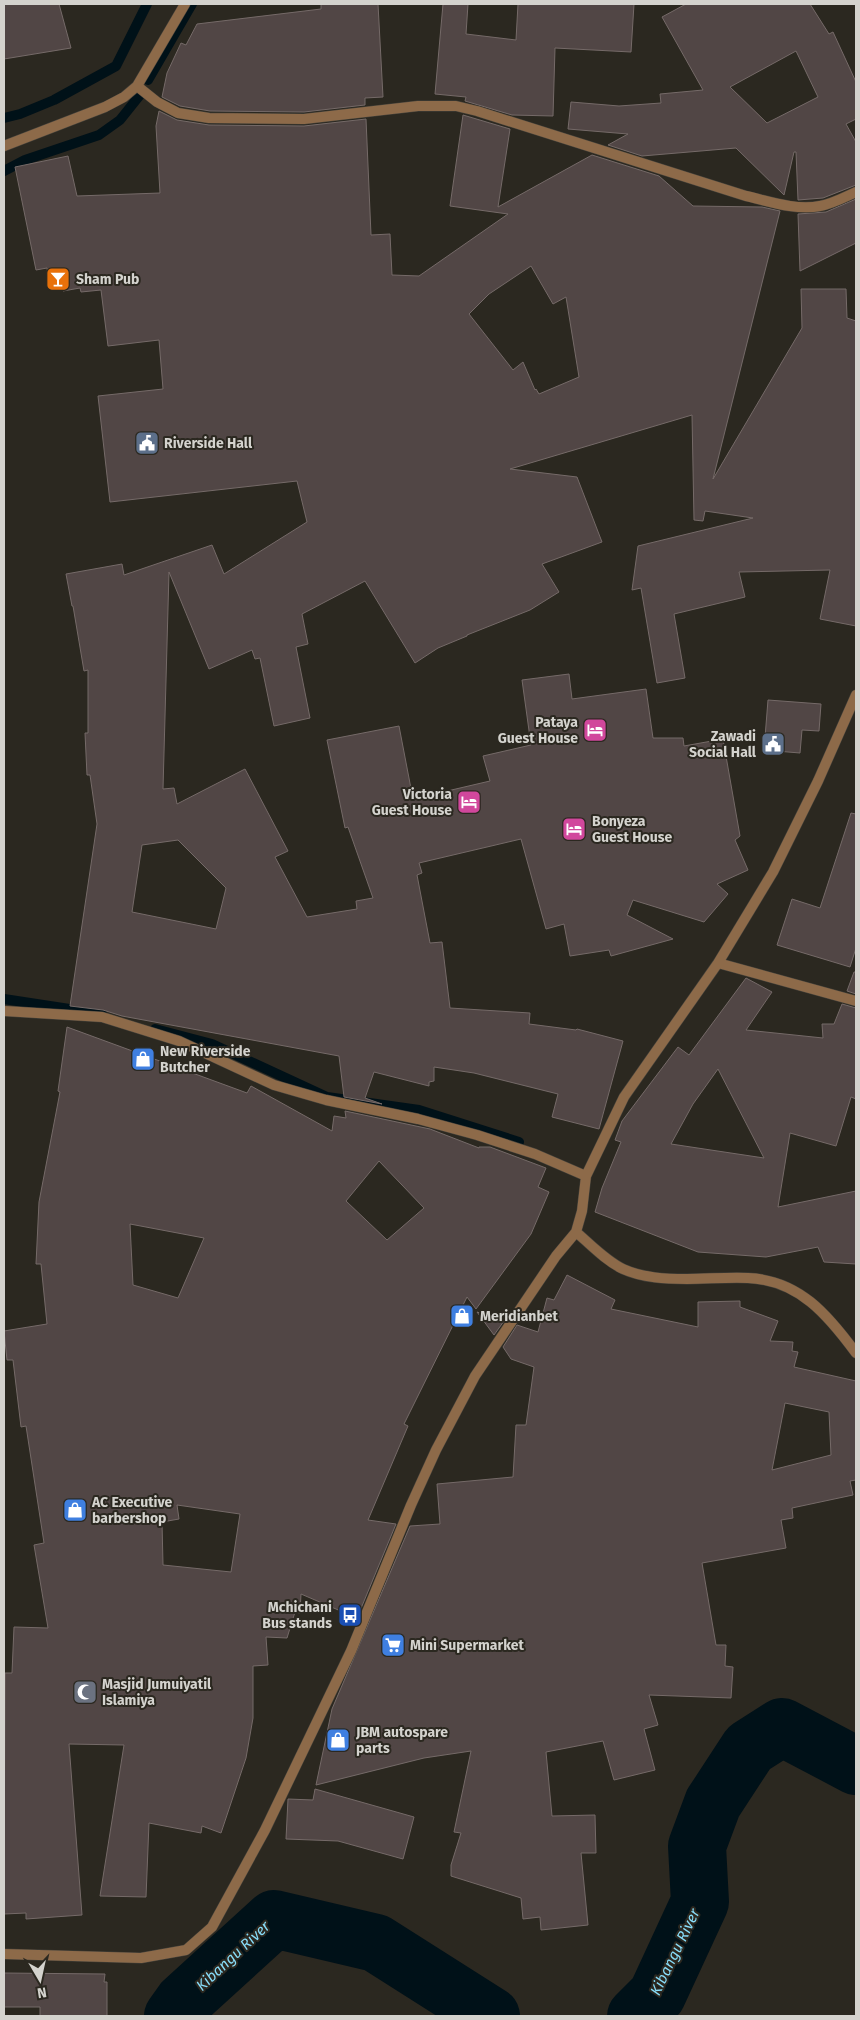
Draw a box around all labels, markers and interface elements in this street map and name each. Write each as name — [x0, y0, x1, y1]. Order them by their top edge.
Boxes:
bar icon: Sham Pub — [45, 266, 71, 292]
place label: Sham Pub — [76, 271, 139, 288]
public building icon: Riverside Hall — [134, 430, 160, 456]
place label: Riverside Hall — [164, 435, 253, 452]
place label: Pataya Guest House — [498, 714, 578, 747]
hotel icon: Pataya Guest House — [582, 717, 608, 743]
place label: Zawadi Social Hall — [689, 728, 757, 761]
public building icon: Zawadi Social Hall — [760, 731, 786, 757]
place label: Victoria Guest House — [372, 786, 452, 819]
hotel icon: Victoria Guest House — [456, 789, 482, 815]
place label: Bonyeza Guest House — [592, 813, 673, 846]
hotel icon: Bonyeza Guest House — [561, 816, 587, 842]
place label: New Riverside Butcher — [160, 1043, 251, 1076]
shop icon: New Riverside Butcher — [130, 1046, 156, 1072]
shop icon: Meridianbet — [449, 1303, 475, 1329]
place label: Meridianbet — [480, 1308, 558, 1325]
place label: AC Executive barbershop — [91, 1494, 173, 1527]
shop icon: AC Executive barbershop — [62, 1497, 88, 1523]
place label: Mchichani Bus stands — [262, 1599, 332, 1632]
bus stop icon: Mchichani Bus stands — [337, 1602, 363, 1628]
supermarket icon: Mini Supermarket — [380, 1632, 406, 1658]
place label: Mini Supermarket — [410, 1637, 524, 1654]
place label: Masjid Jumuiyatil Islamiya — [102, 1676, 212, 1709]
mosque icon: Masjid Jumuiyatil Islamiya — [72, 1679, 98, 1705]
place label: JBM autospare parts — [355, 1724, 448, 1757]
shop icon: JBM autospare parts — [325, 1727, 351, 1753]
water label: Kibangu River — [646, 1905, 704, 1998]
water label: Kibangu River — [193, 1917, 274, 1995]
north arrow — [15, 1955, 65, 2005]
text: N — [36, 1983, 48, 2001]

